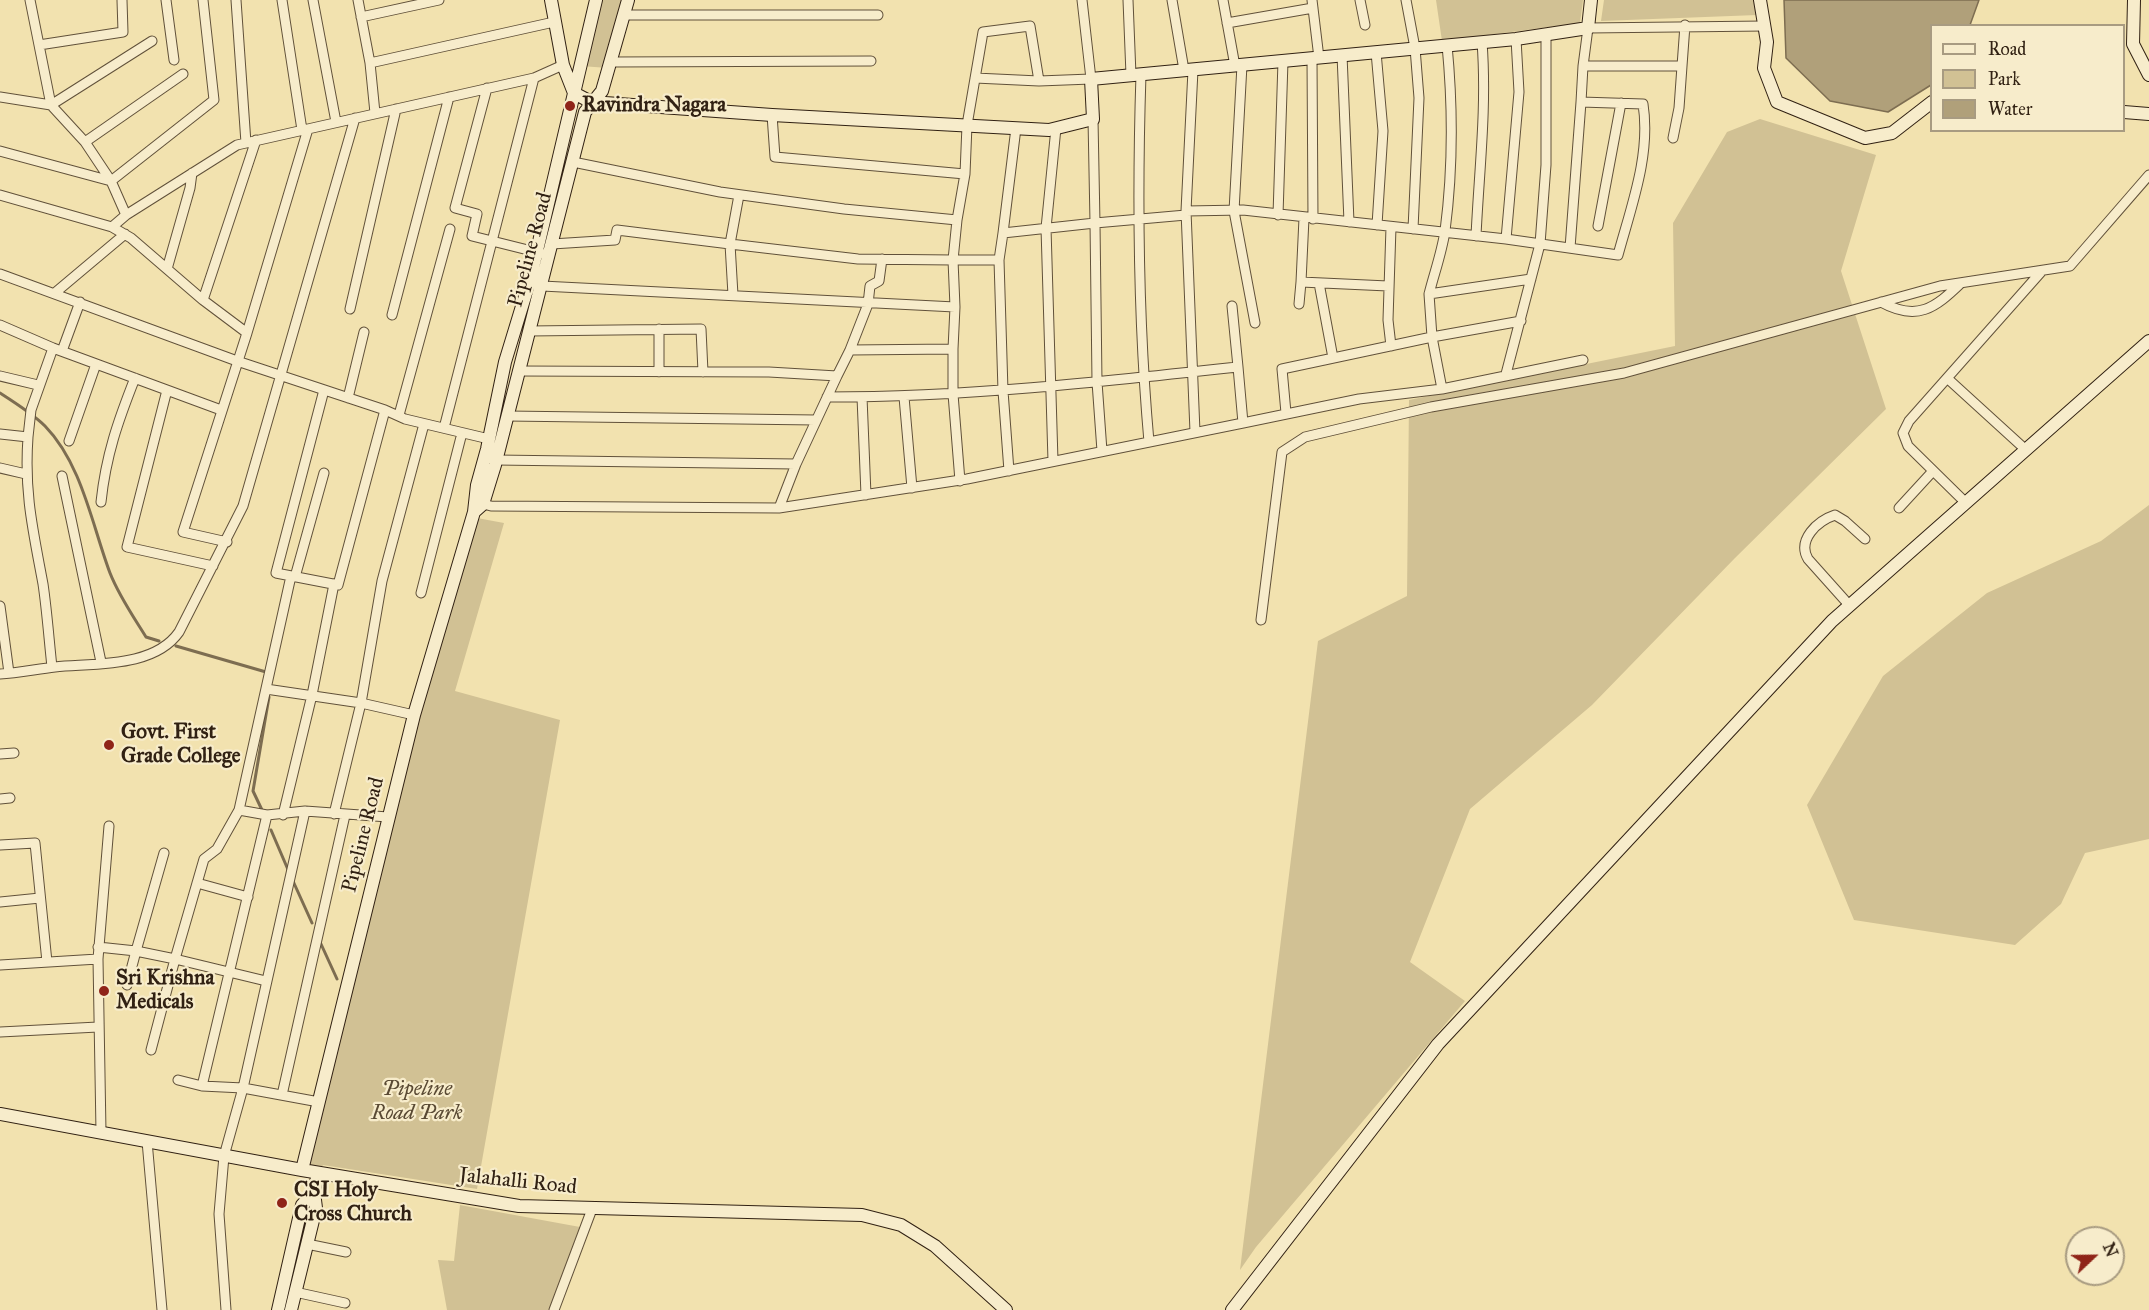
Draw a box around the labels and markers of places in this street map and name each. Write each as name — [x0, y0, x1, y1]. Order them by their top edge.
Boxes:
place label: Ravindra Nagara — [582, 93, 726, 119]
marker: Ravindra Nagara — [563, 99, 577, 113]
place label: Govt. First Grade College — [121, 720, 240, 770]
marker: Govt. First Grade College — [102, 738, 116, 752]
place label: Sri Krishna Medicals — [116, 966, 214, 1016]
marker: Sri Krishna Medicals — [97, 984, 111, 998]
place label: CSI Holy Cross Church — [294, 1178, 412, 1228]
marker: CSI Holy Cross Church — [275, 1196, 289, 1210]

